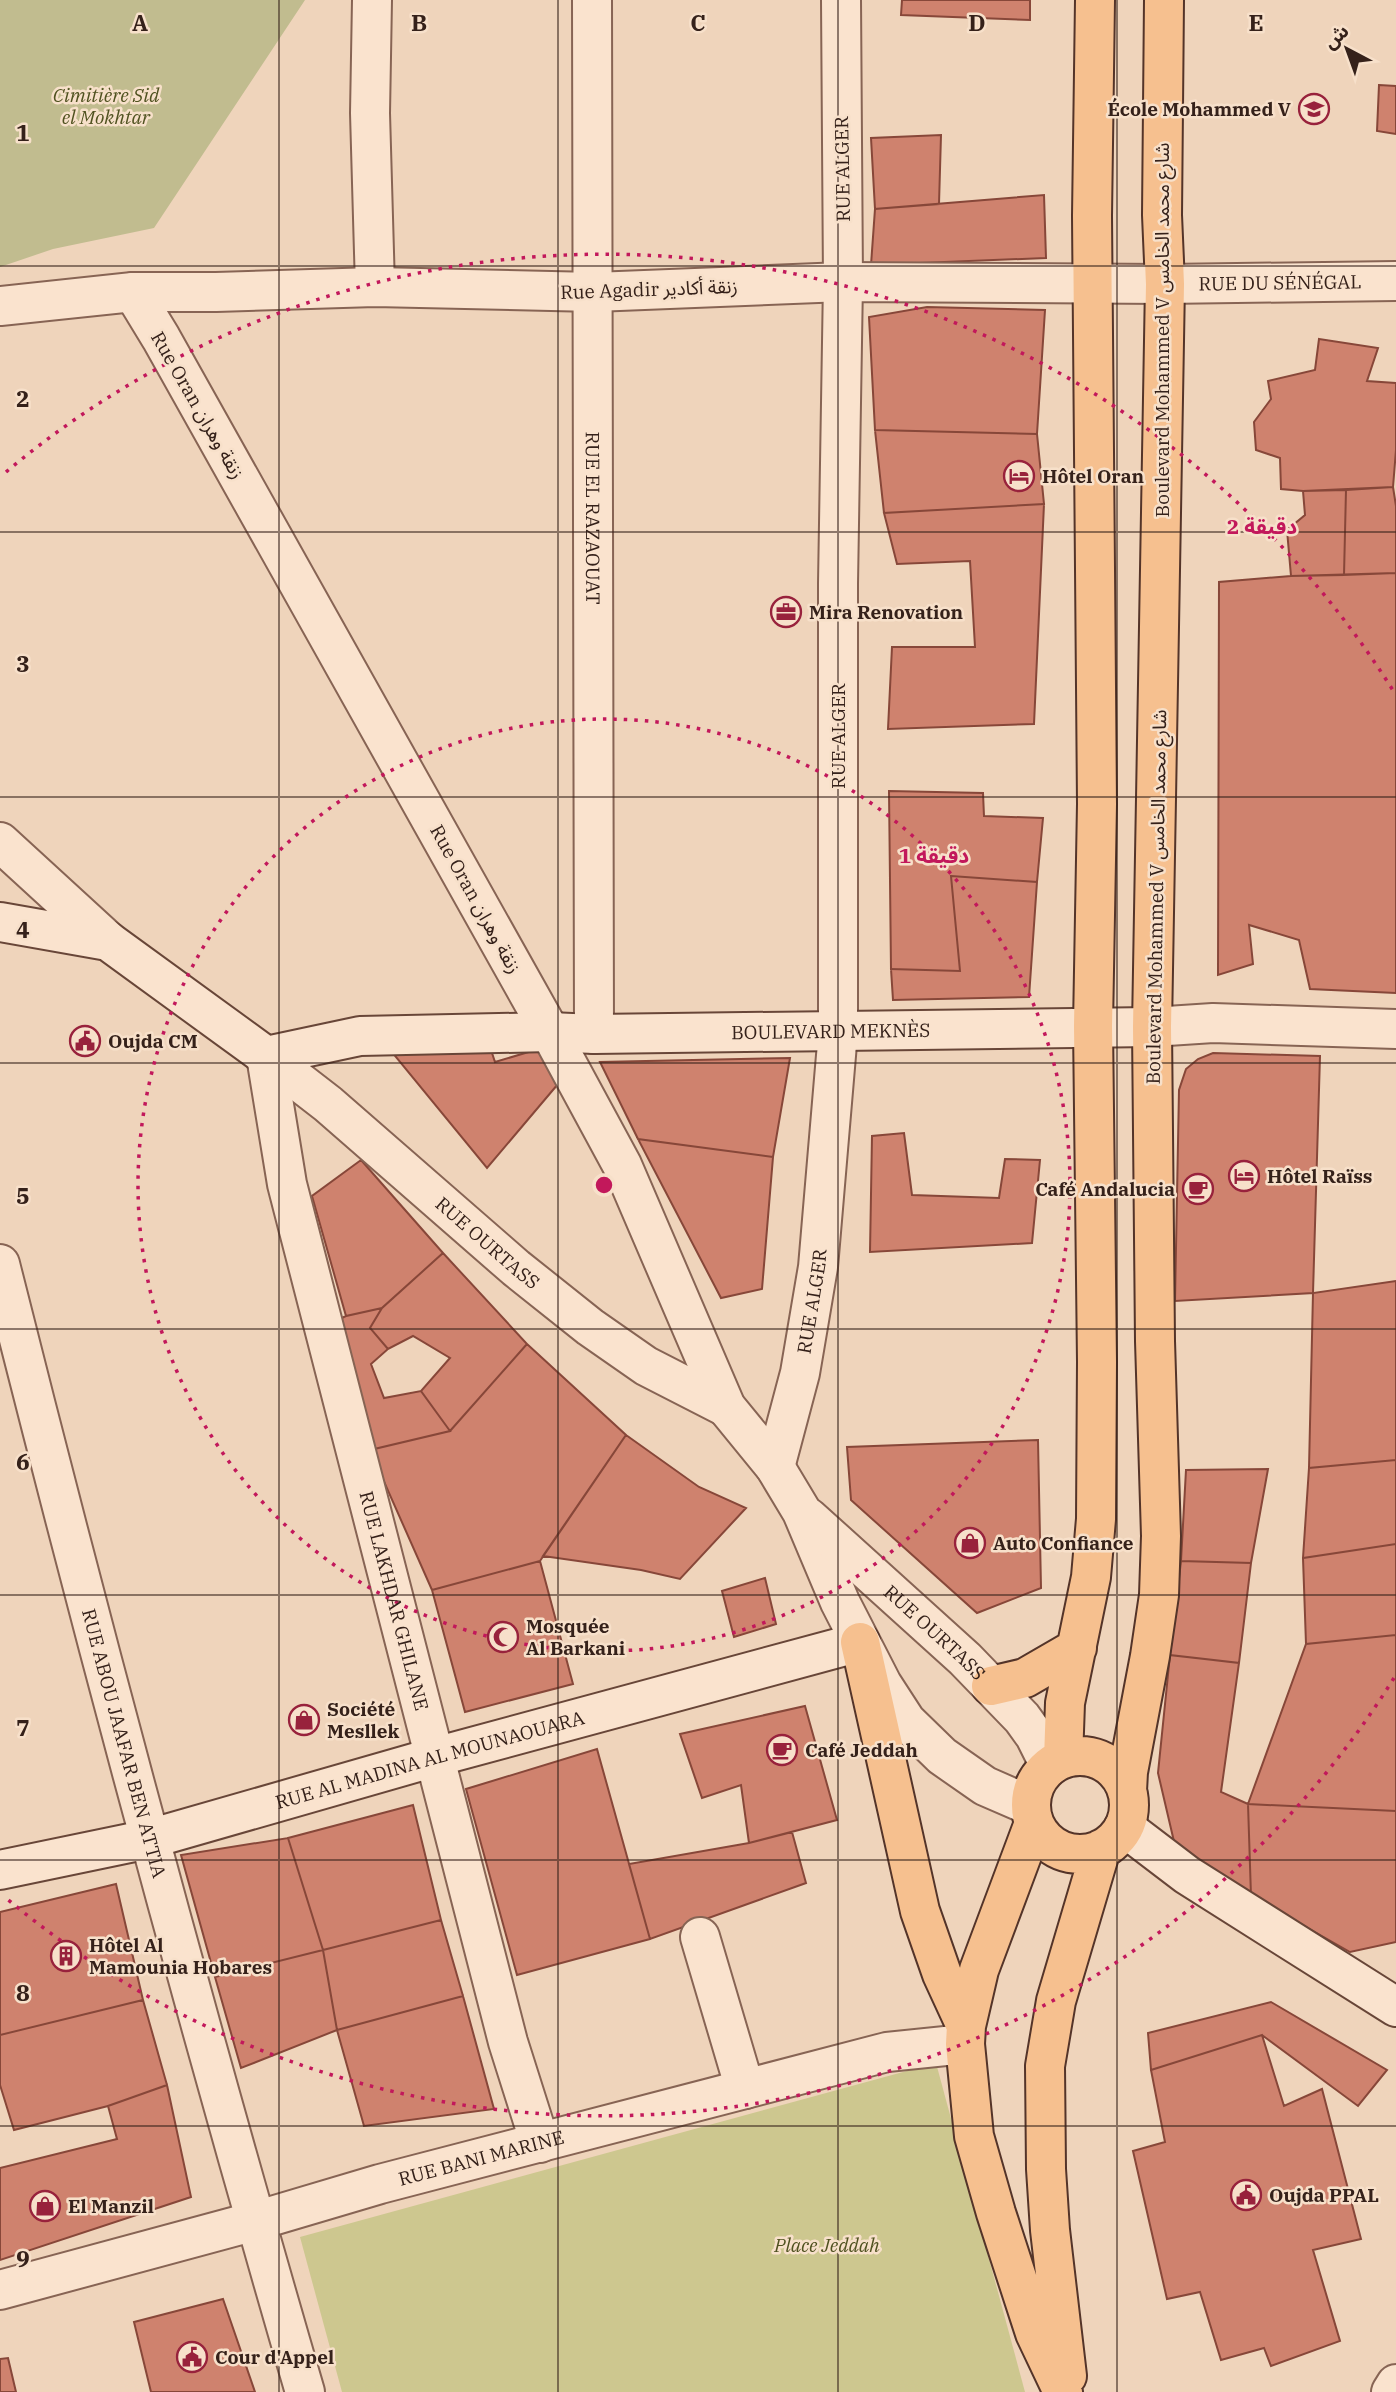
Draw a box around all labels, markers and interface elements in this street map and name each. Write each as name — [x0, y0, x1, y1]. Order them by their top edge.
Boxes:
text: A — [132, 7, 148, 37]
text: B — [411, 7, 427, 37]
text: C — [690, 7, 706, 37]
text: D — [968, 7, 986, 37]
text: E — [1248, 7, 1264, 37]
north arrow — [1312, 14, 1382, 84]
text: ش — [1318, 19, 1354, 54]
park label: Cimitière Sid el Mokhtar — [53, 83, 160, 129]
school or university icon: École Mohammed V — [1297, 92, 1331, 126]
place label: École Mohammed V — [1108, 97, 1291, 121]
street label: RUE ALGER — [829, 116, 855, 222]
text: 1 — [16, 117, 30, 147]
street label: Boulevard Mohammed V شارع محمد الخامس — [1150, 142, 1176, 518]
street label: RUE DU SÉNÉGAL — [1198, 269, 1362, 296]
street label: Rue Agadir زنقة أكادير — [560, 274, 738, 304]
street label: Rue Oran زنقة وهران — [146, 327, 250, 483]
text: 2 — [16, 383, 30, 413]
street label: RUE EL RAZAOUAT — [581, 431, 605, 605]
hotel icon: Hôtel Oran — [1002, 459, 1036, 493]
place label: Hôtel Oran — [1042, 464, 1145, 488]
text: 2 دقيقة — [1227, 512, 1297, 540]
office icon: Mira Renovation — [769, 595, 803, 629]
place label: Mira Renovation — [809, 600, 964, 624]
text: 3 — [16, 648, 30, 678]
street label: RUE ALGER — [826, 683, 850, 789]
street label: Boulevard Mohammed V شارع محمد الخامس — [1141, 709, 1173, 1085]
street label: Rue Oran زنقة وهران — [425, 820, 527, 978]
text: 1 دقيقة — [899, 841, 969, 869]
text: 4 — [16, 914, 30, 944]
street label: BOULEVARD MEKNÈS — [731, 1018, 931, 1044]
public building icon: Oujda CM — [68, 1024, 102, 1058]
place label: Oujda CM — [108, 1029, 198, 1053]
hotel icon: Hôtel Raïss — [1227, 1159, 1261, 1193]
place label: Hôtel Raïss — [1267, 1164, 1372, 1188]
cafe icon: Café Andalucia — [1181, 1172, 1215, 1206]
centre of rings — [592, 1173, 616, 1197]
place label: Café Andalucia — [1035, 1177, 1175, 1201]
text: 5 — [16, 1180, 30, 1210]
street label: RUE OURTASS — [431, 1191, 545, 1294]
street label: RUE ALGER — [791, 1248, 832, 1355]
text: 6 — [16, 1446, 30, 1476]
street label: RUE LAKHDAR GHILANE — [355, 1488, 434, 1713]
shop icon: Auto Confiance — [953, 1526, 987, 1560]
place label: Auto Confiance — [993, 1531, 1134, 1555]
street label: RUE OURTASS — [879, 1580, 991, 1685]
street label: RUE ABOU JAAFAR BEN ATTIA — [77, 1606, 172, 1880]
place label: Mosquée Al Barkani — [526, 1614, 625, 1660]
mosque icon: Mosquée Al Barkani — [486, 1620, 520, 1654]
place label: Société Mesllek — [327, 1697, 400, 1743]
shop icon: Société Mesllek — [287, 1703, 321, 1737]
street label: RUE AL MADINA AL MOUNAOUARA — [272, 1705, 587, 1814]
text: 7 — [16, 1712, 30, 1742]
cafe icon: Café Jeddah — [765, 1733, 799, 1767]
place label: Café Jeddah — [805, 1738, 918, 1762]
place label: Hôtel Al Mamounia Hobares — [89, 1933, 272, 1979]
building icon: Hôtel Al Mamounia Hobares — [49, 1939, 83, 1973]
text: 8 — [16, 1977, 30, 2007]
street label: RUE BANI MARINE — [396, 2125, 567, 2191]
public building icon: Oujda PPAL — [1229, 2178, 1263, 2212]
place label: Oujda PPAL — [1269, 2183, 1379, 2207]
shop icon: El Manzil — [28, 2189, 62, 2223]
place label: El Manzil — [68, 2194, 154, 2218]
park label: Place Jeddah — [773, 2233, 880, 2257]
text: 9 — [16, 2243, 30, 2273]
public building icon: Cour d'Appel — [175, 2340, 209, 2374]
place label: Cour d'Appel — [215, 2345, 334, 2369]

